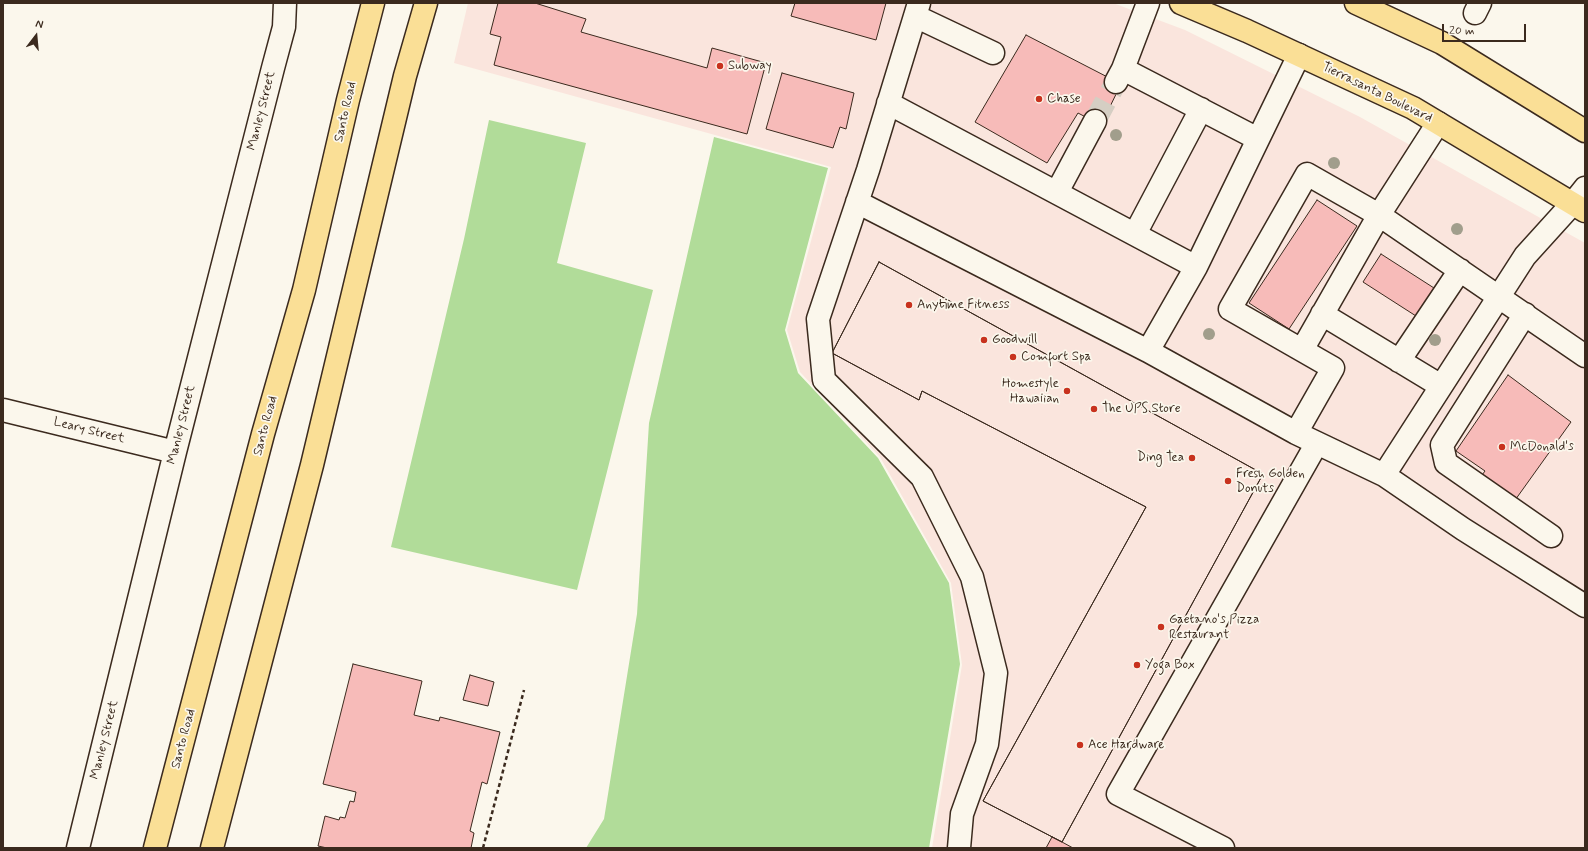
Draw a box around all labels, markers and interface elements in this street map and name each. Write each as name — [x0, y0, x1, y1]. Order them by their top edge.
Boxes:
north arrow — [16, 16, 56, 56]
scale bar — [1444, 16, 1528, 42]
text: N — [34, 17, 45, 32]
text: 20 m — [1449, 23, 1475, 39]
place label: Subway — [728, 58, 772, 74]
street label: Tierrasanta Boulevard — [1319, 60, 1435, 126]
marker: Subway — [715, 61, 725, 71]
street label: Manley Street — [245, 70, 279, 152]
street label: Santo Road — [331, 80, 361, 144]
place label: Chase — [1047, 91, 1081, 107]
marker: Chase — [1034, 94, 1044, 104]
place label: Anytime Fitness — [917, 297, 1010, 313]
marker: Anytime Fitness — [904, 300, 914, 310]
place label: Goodwill — [992, 332, 1037, 348]
marker: Goodwill — [979, 335, 989, 345]
place label: Comfort Spa — [1021, 349, 1091, 365]
marker: Comfort Spa — [1008, 352, 1018, 362]
place label: Homestyle Hawaiian — [1002, 376, 1059, 407]
street label: Manley Street — [165, 384, 199, 466]
marker: Homestyle Hawaiian — [1062, 386, 1072, 396]
street label: Santo Road — [251, 394, 281, 458]
place label: The UPS Store — [1102, 401, 1181, 417]
marker: The UPS Store — [1089, 404, 1099, 414]
street label: Leary Street — [52, 415, 126, 447]
place label: McDonald's — [1510, 439, 1574, 455]
marker: McDonald's — [1497, 442, 1507, 452]
place label: Ding Tea — [1137, 450, 1184, 466]
marker: Ding Tea — [1187, 453, 1197, 463]
place label: Fresh Golden Donuts — [1236, 466, 1305, 497]
marker: Fresh Golden Donuts — [1223, 476, 1233, 486]
place label: Gaetano's Pizza Restaurant — [1169, 612, 1259, 643]
marker: Gaetano's Pizza Restaurant — [1156, 622, 1166, 632]
place label: Yoga Box — [1145, 657, 1195, 673]
marker: Yoga Box — [1132, 660, 1142, 670]
street label: Manley Street — [88, 699, 122, 781]
street label: Santo Road — [169, 707, 199, 771]
place label: Ace Hardware — [1088, 737, 1164, 753]
marker: Ace Hardware — [1075, 740, 1085, 750]

